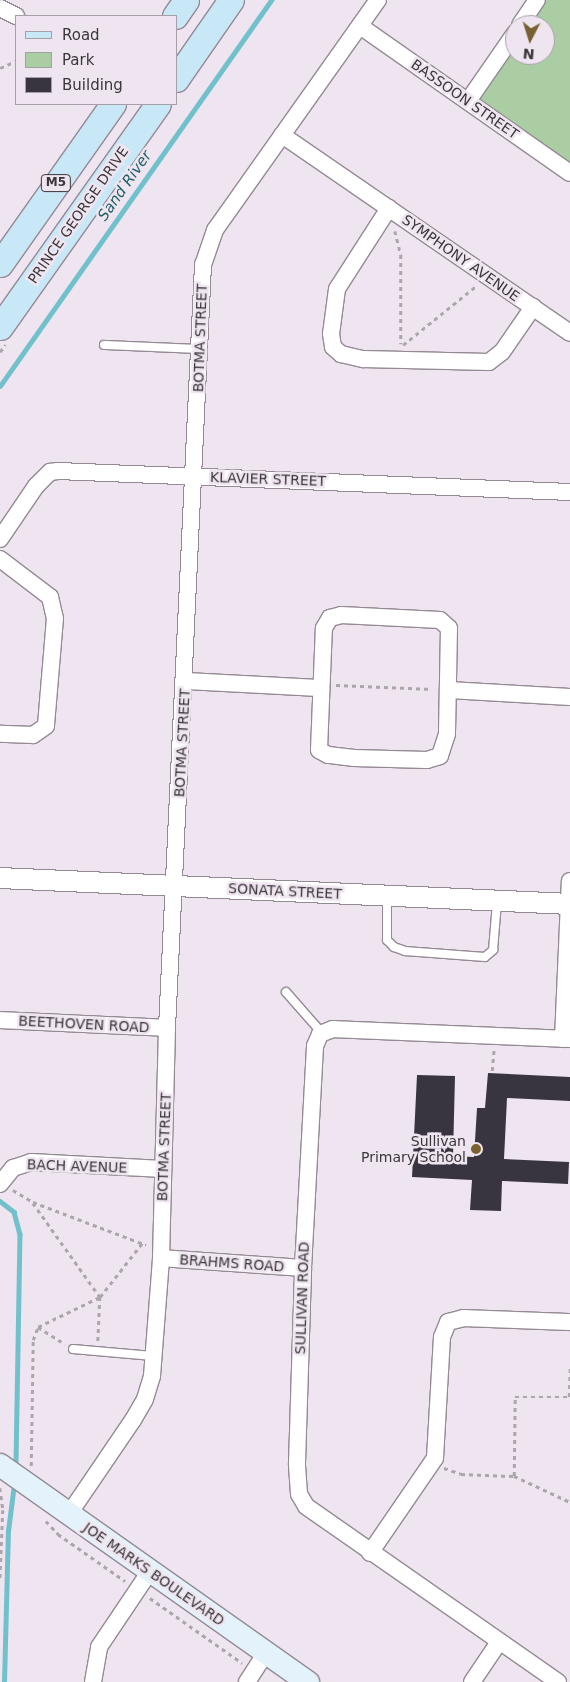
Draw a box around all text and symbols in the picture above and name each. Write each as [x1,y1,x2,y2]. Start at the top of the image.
legend [15,15,178,105]
north arrow [505,15,555,65]
text: Road [62,26,100,44]
text: N [522,45,535,62]
text: Park [62,51,94,69]
street label: BASSOON STREET [408,56,522,142]
text: Building [62,76,123,94]
street label: PRINCE GEORGE DRIVE [24,143,132,287]
water label: Sand River [94,148,156,224]
road number: M5 [40,174,72,192]
street label: SYMPHONY AVENUE [399,211,523,305]
street label: BOTMA STREET [190,284,210,392]
street label: KLAVIER STREET [210,469,326,489]
street label: BOTMA STREET [171,688,193,798]
street label: SONATA STREET [228,880,342,902]
street label: BEETHOVEN ROAD [18,1012,150,1036]
street label: BOTMA STREET [154,1093,174,1201]
place label: Sullivan Primary School [361,1133,466,1166]
marker: Sullivan Primary School [470,1143,482,1155]
street label: BACH AVENUE [27,1156,127,1176]
street label: SULLIVAN ROAD [292,1241,312,1355]
street label: BRAHMS ROAD [179,1251,285,1275]
street label: JOE MARKS BOULEVARD [80,1519,228,1629]

